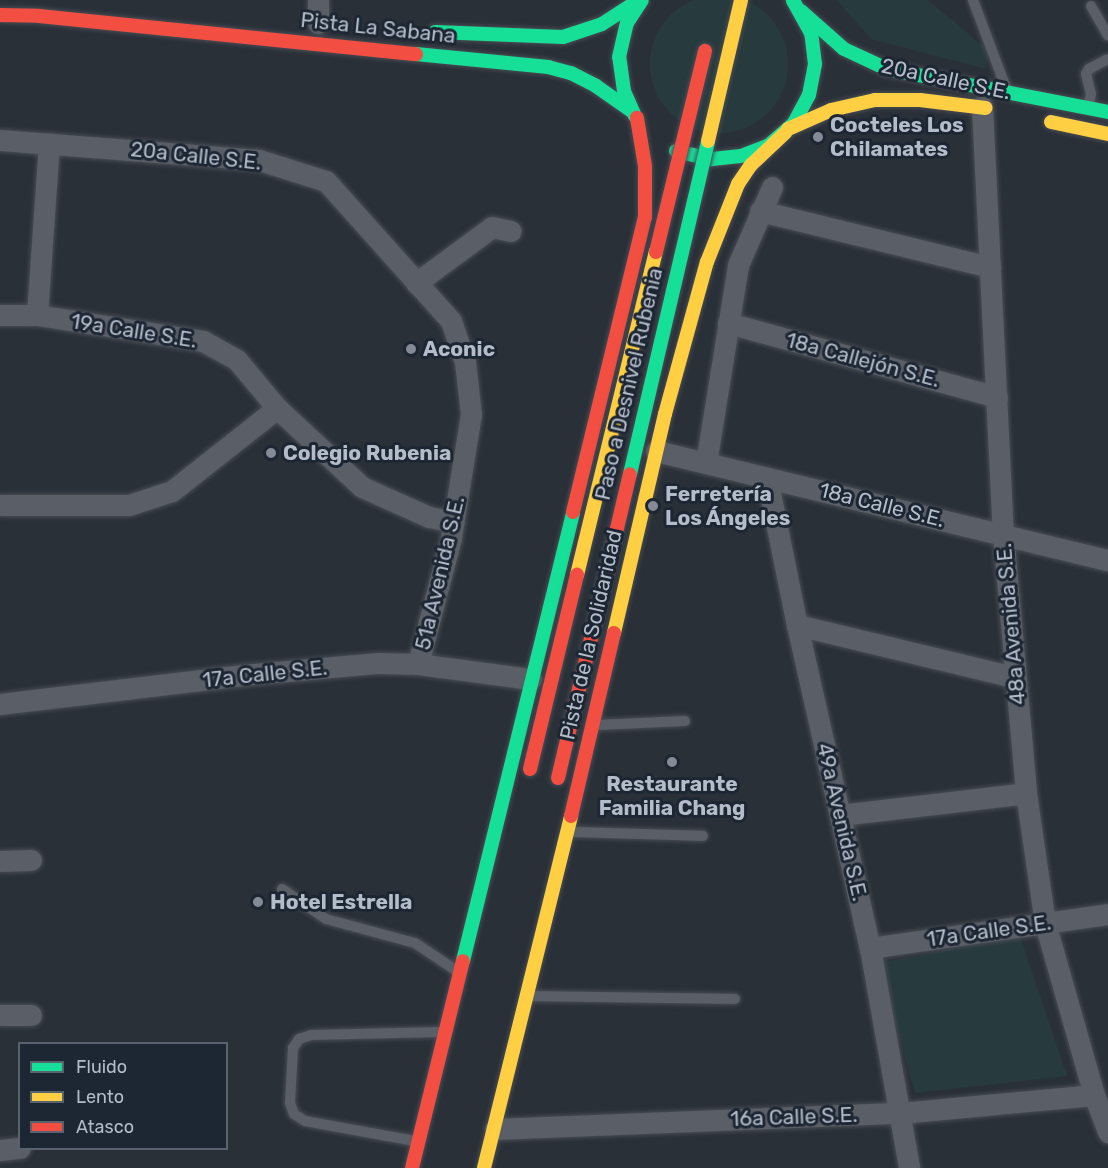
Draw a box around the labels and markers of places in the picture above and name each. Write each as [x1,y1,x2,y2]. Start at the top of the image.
place label: Cocteles Los Chilamates [830,112,964,162]
marker: Cocteles Los Chilamates [811,130,825,144]
place label: Aconic [423,336,495,362]
marker: Aconic [404,342,418,356]
place label: Colegio Rubenia [283,440,451,466]
marker: Colegio Rubenia [264,446,278,460]
place label: Ferretería Los Ángeles [665,481,791,531]
marker: Ferretería Los Ángeles [646,499,660,513]
marker: Restaurante Familia Chang [665,755,679,769]
place label: Restaurante Familia Chang [599,771,745,821]
place label: Hotel Estrella [270,889,412,915]
marker: Hotel Estrella [251,895,265,909]

